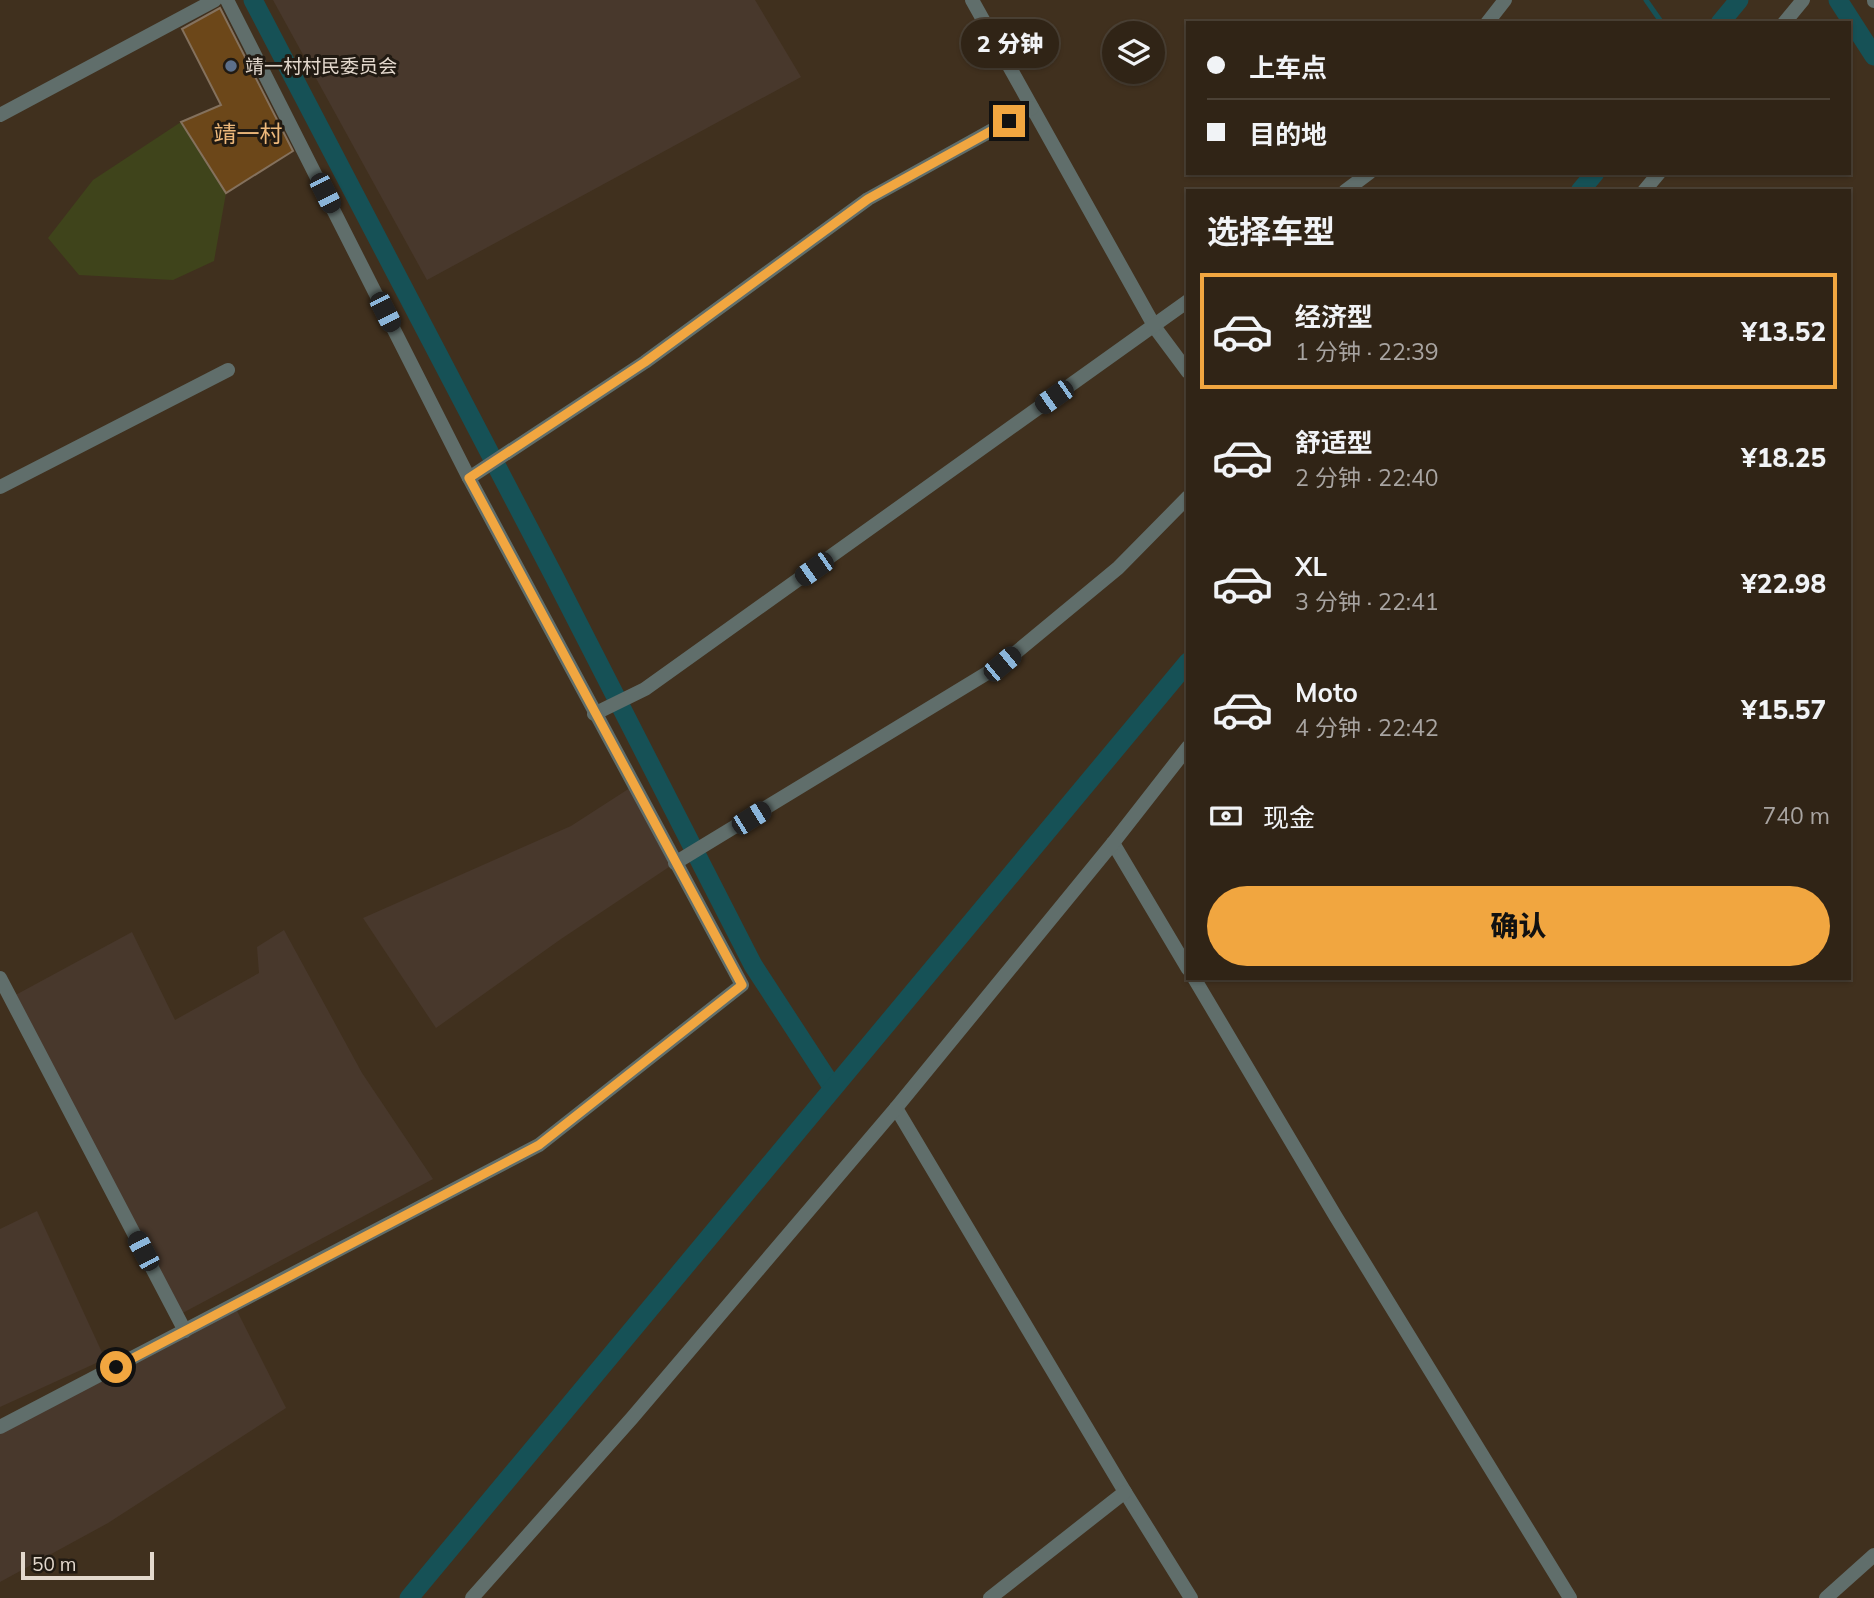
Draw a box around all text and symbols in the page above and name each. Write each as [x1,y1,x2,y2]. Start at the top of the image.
callout: 2 分钟 [960,19,1058,68]
map controls [1102,21,1165,84]
button: layers [1102,21,1165,84]
text: 2 分钟 [977,29,1043,58]
text: 上车点 [1249,51,1327,84]
place label: 靖一村村民委员会 [245,54,397,78]
marker: 靖一村村民委员会 [223,58,239,74]
route end [993,105,1025,137]
text: 目的地 [1249,118,1327,151]
district label: 靖一村 [214,119,283,148]
car [307,170,344,216]
text: 选择车型 [1207,211,1335,251]
car [367,289,404,335]
icon: car [1211,300,1274,363]
text: 经济型 [1295,300,1373,333]
text: ¥13.52 [1741,315,1826,348]
text: 1 分钟 · 22:39 [1295,337,1439,366]
car [1031,376,1078,418]
icon: car [1211,426,1274,489]
text: 舒适型 [1295,426,1373,459]
text: ¥18.25 [1741,441,1826,474]
text: 2 分钟 · 22:40 [1295,463,1439,492]
car [791,548,838,590]
text: XL [1295,550,1327,583]
icon: car [1211,552,1274,615]
text: ¥22.98 [1741,567,1826,600]
text: 3 分钟 · 22:41 [1295,587,1439,616]
car [980,642,1025,686]
text: Moto [1295,676,1358,709]
icon: car [1211,678,1274,741]
text: ¥15.57 [1741,693,1826,726]
text: 4 分钟 · 22:42 [1295,713,1439,742]
icon: cash [1207,797,1245,835]
car [728,798,775,838]
text: 现金 [1263,801,1315,834]
text: 740 m [1762,801,1830,830]
button: 确认 [1207,886,1830,966]
car [124,1228,163,1274]
route start [100,1351,132,1383]
scale bar [21,1549,154,1581]
text: 50 m [32,1552,76,1576]

